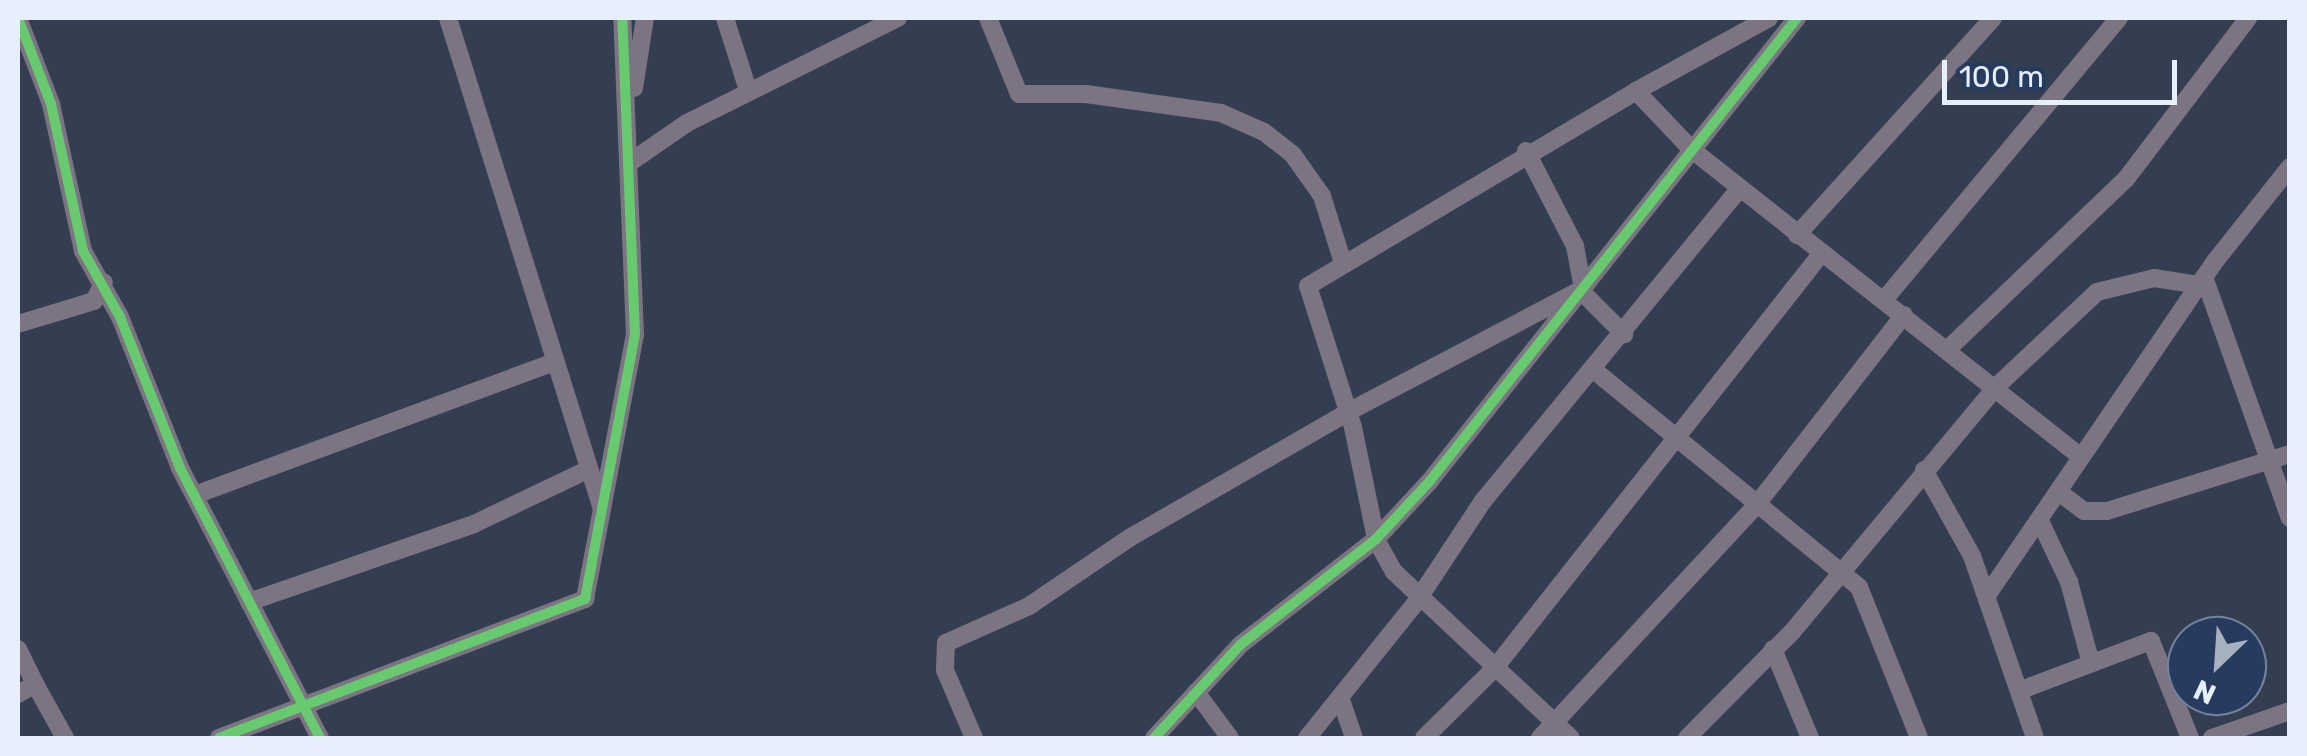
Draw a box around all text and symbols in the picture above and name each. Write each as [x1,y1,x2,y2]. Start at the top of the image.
scale bar [1947,40,2182,102]
text: 100 m [1959,59,2044,95]
north arrow [2167,616,2267,716]
text: N [2189,673,2221,711]

